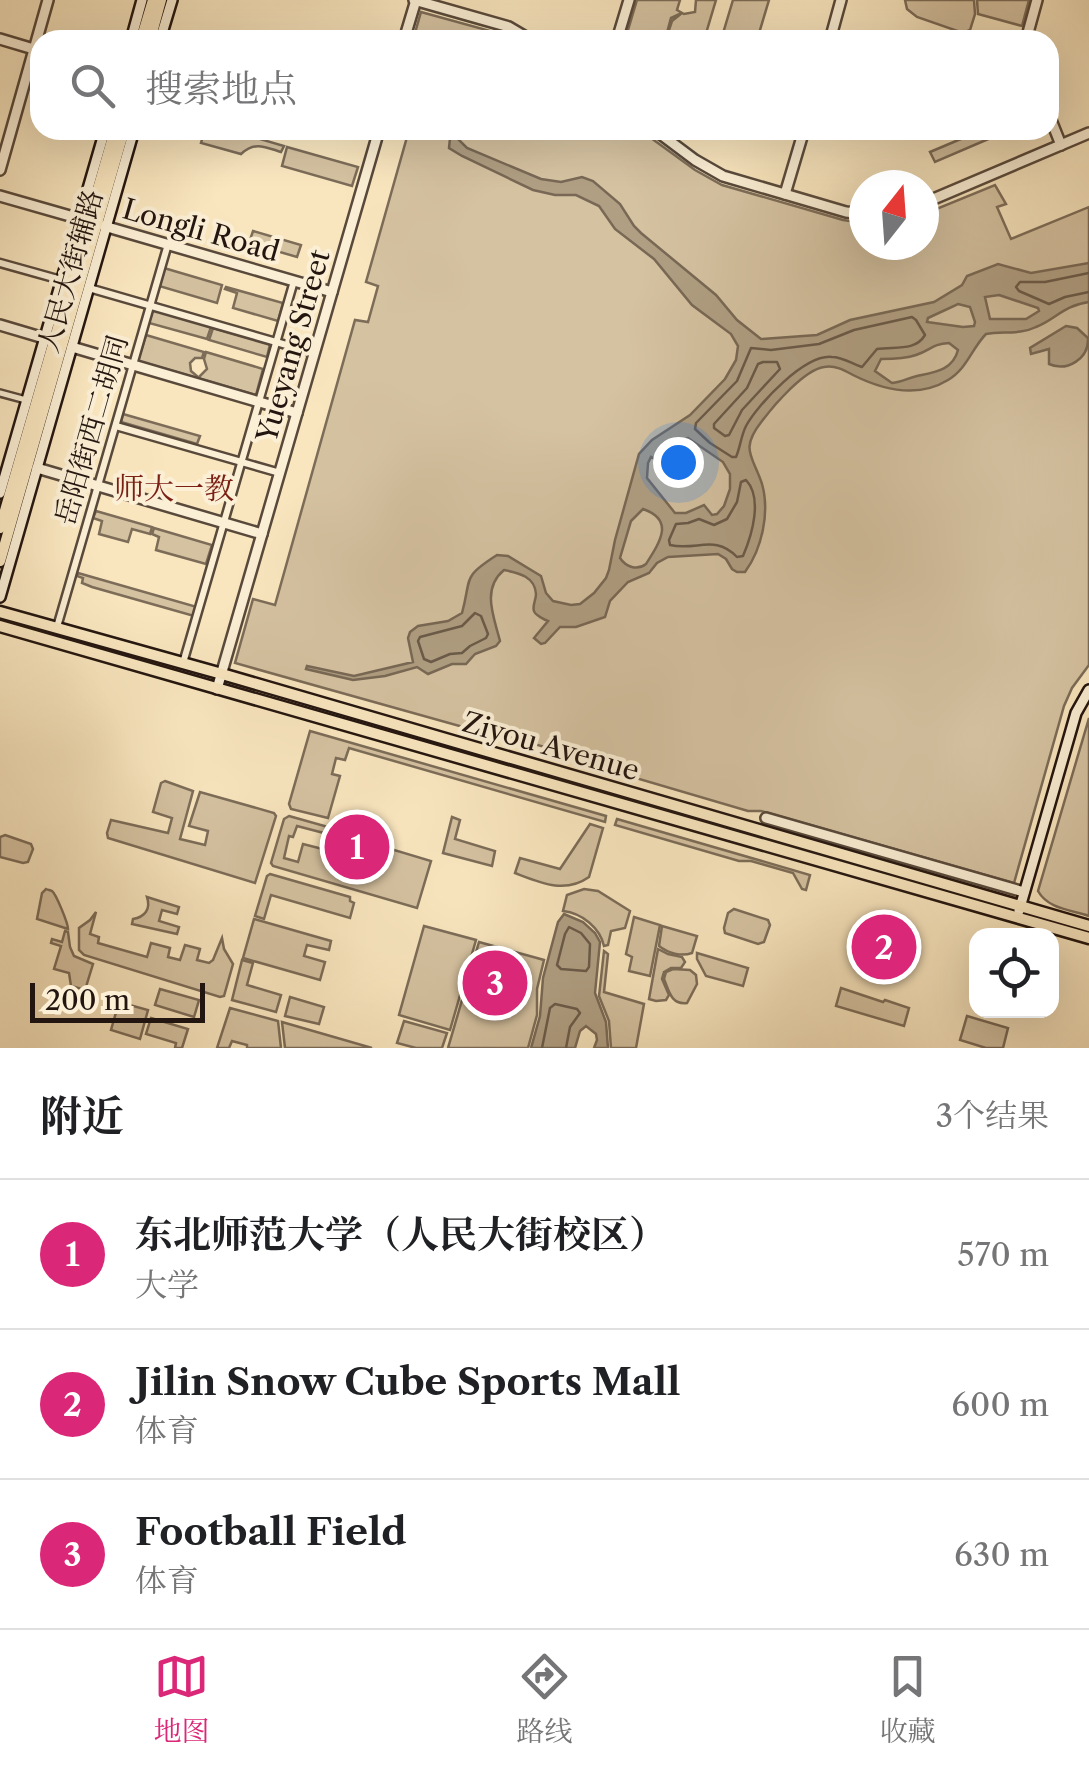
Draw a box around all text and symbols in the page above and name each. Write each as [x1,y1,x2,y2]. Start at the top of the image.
search box [30,30,1059,140]
icon: search [65,58,120,113]
text: 搜索地点 [145,65,297,112]
north arrow [849,170,939,260]
street label: 人民大街辅路 [31,186,109,356]
street label: Longli Road [119,191,283,269]
street label: Yueyang Street [249,246,337,447]
street label: 岳阳街西二胡同 [48,331,134,529]
your location [653,437,704,488]
district label: 师大一教 [114,470,234,507]
street label: Ziyou Avenue [459,705,643,787]
pin: 1 [324,810,390,884]
pin: 2 [852,910,916,984]
map controls [969,928,1059,1018]
button: locate [969,928,1059,1018]
pin: 3 [462,946,528,1020]
scale bar [30,978,205,1023]
text: 200 m [45,983,130,1017]
text: 附近 [40,1090,124,1142]
text: 3个结果 [935,1096,1049,1135]
text: 东北师范大学（人民大街校区） [135,1211,667,1258]
text: 1 [65,1235,80,1274]
text: 570 m [957,1235,1049,1274]
text: 大学 [135,1265,199,1304]
text: Jilin Snow Cube Sports Mall [135,1358,680,1405]
text: 2 [63,1385,82,1424]
text: 600 m [951,1385,1049,1424]
text: 体育 [135,1411,199,1450]
text: Football Field [135,1508,407,1555]
text: 3 [63,1535,82,1574]
text: 630 m [954,1535,1049,1574]
text: 体育 [135,1561,199,1600]
tab: 地图 [153,1649,210,1749]
tab: 路线 [516,1649,573,1749]
tab: 收藏 [879,1649,936,1749]

